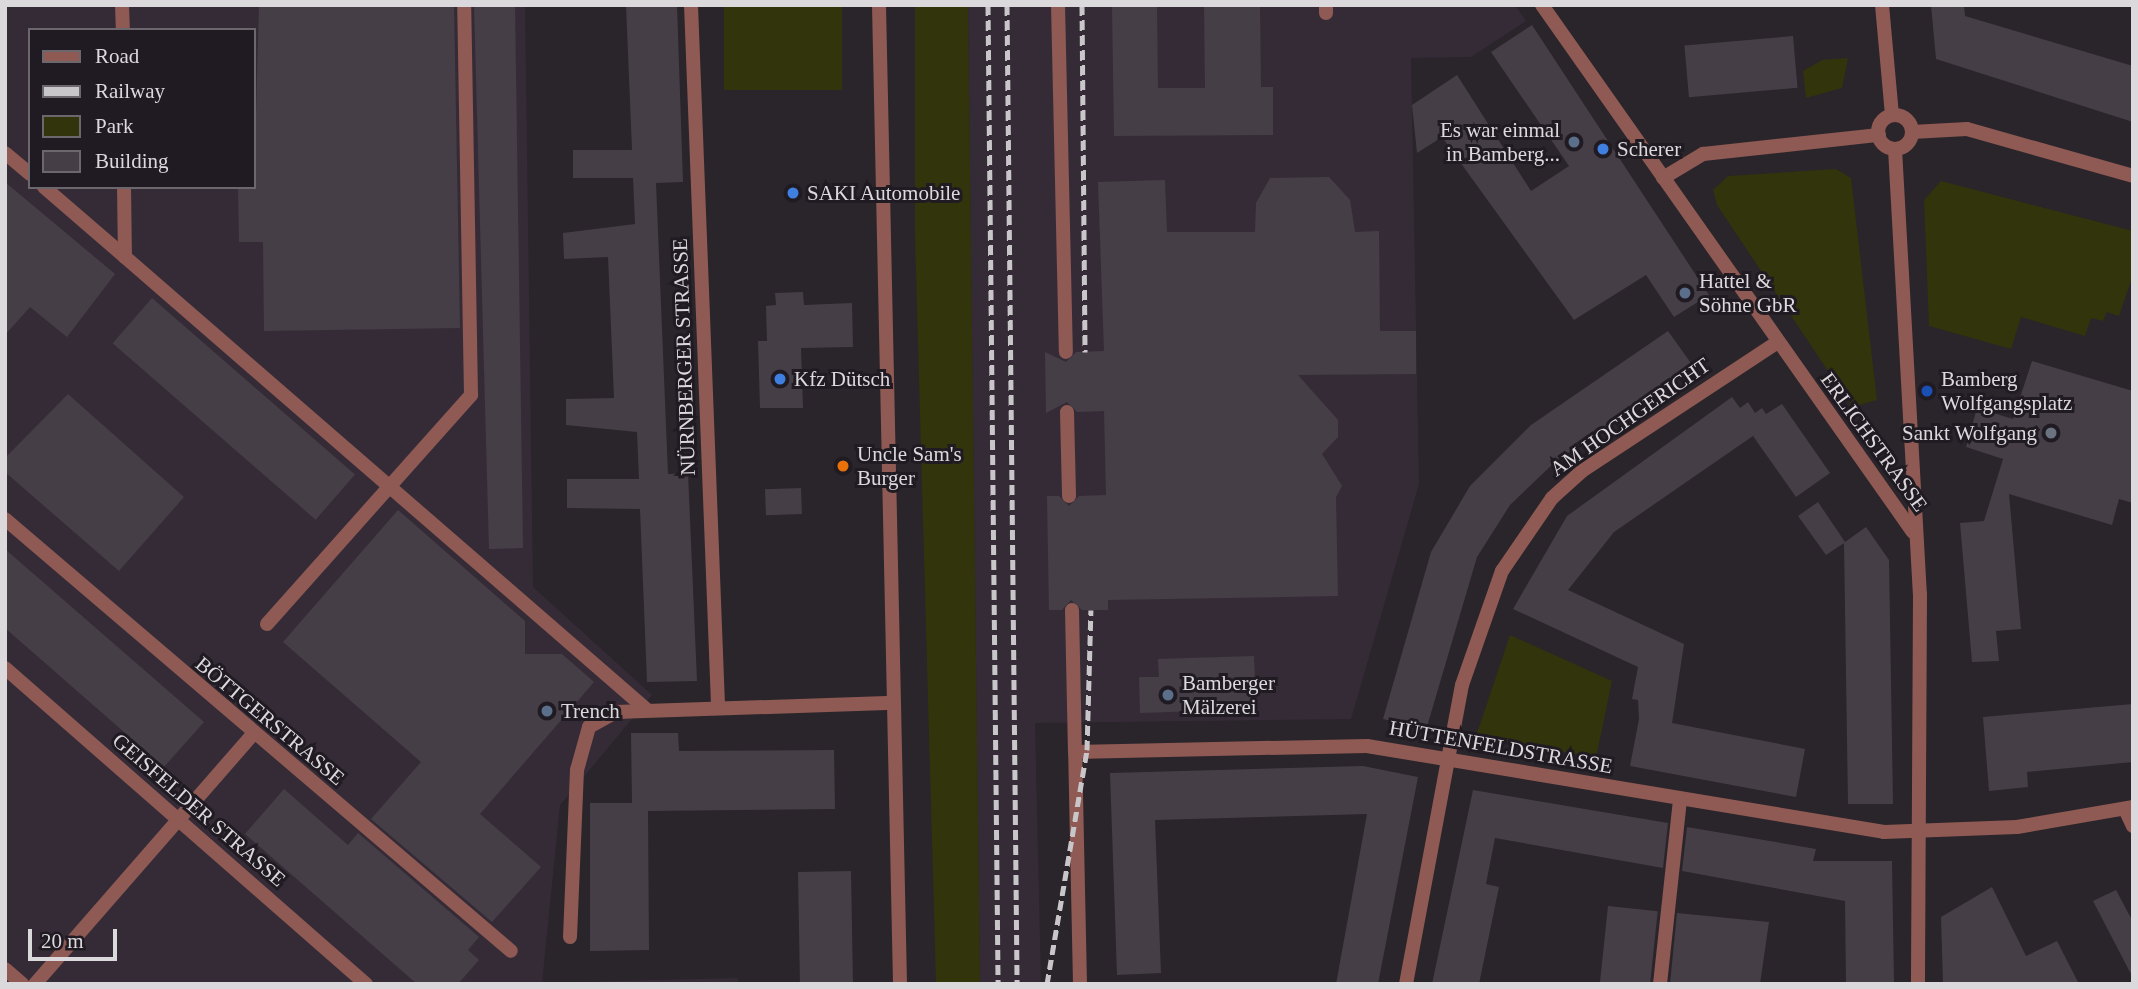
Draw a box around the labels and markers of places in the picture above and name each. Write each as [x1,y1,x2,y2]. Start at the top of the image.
place label: Es war einmal in Bamberg... [1440,117,1560,167]
marker: Es war einmal in Bamberg... [1566,134,1582,150]
place label: Scherer [1617,136,1681,162]
marker: Scherer [1595,141,1611,157]
place label: SAKI Automobile [807,180,962,206]
marker: SAKI Automobile [785,185,801,201]
place label: Hattel & Söhne GbR [1699,268,1796,318]
marker: Hattel & Söhne GbR [1677,285,1693,301]
place label: Kfz Dütsch [794,366,890,392]
place label: Bamberg Wolfgangsplatz [1941,366,2072,416]
marker: Kfz Dütsch [772,371,788,387]
marker: Bamberg Wolfgangsplatz [1919,383,1935,399]
place label: Sankt Wolfgang [1902,420,2037,446]
marker: Sankt Wolfgang [2043,425,2059,441]
place label: Uncle Sam's Burger [857,441,962,491]
marker: Uncle Sam's Burger [835,458,851,474]
place label: Bamberger Mälzerei [1182,670,1275,720]
marker: Bamberger Mälzerei [1160,687,1176,703]
place label: Trench [561,698,620,724]
marker: Trench [539,703,555,719]

